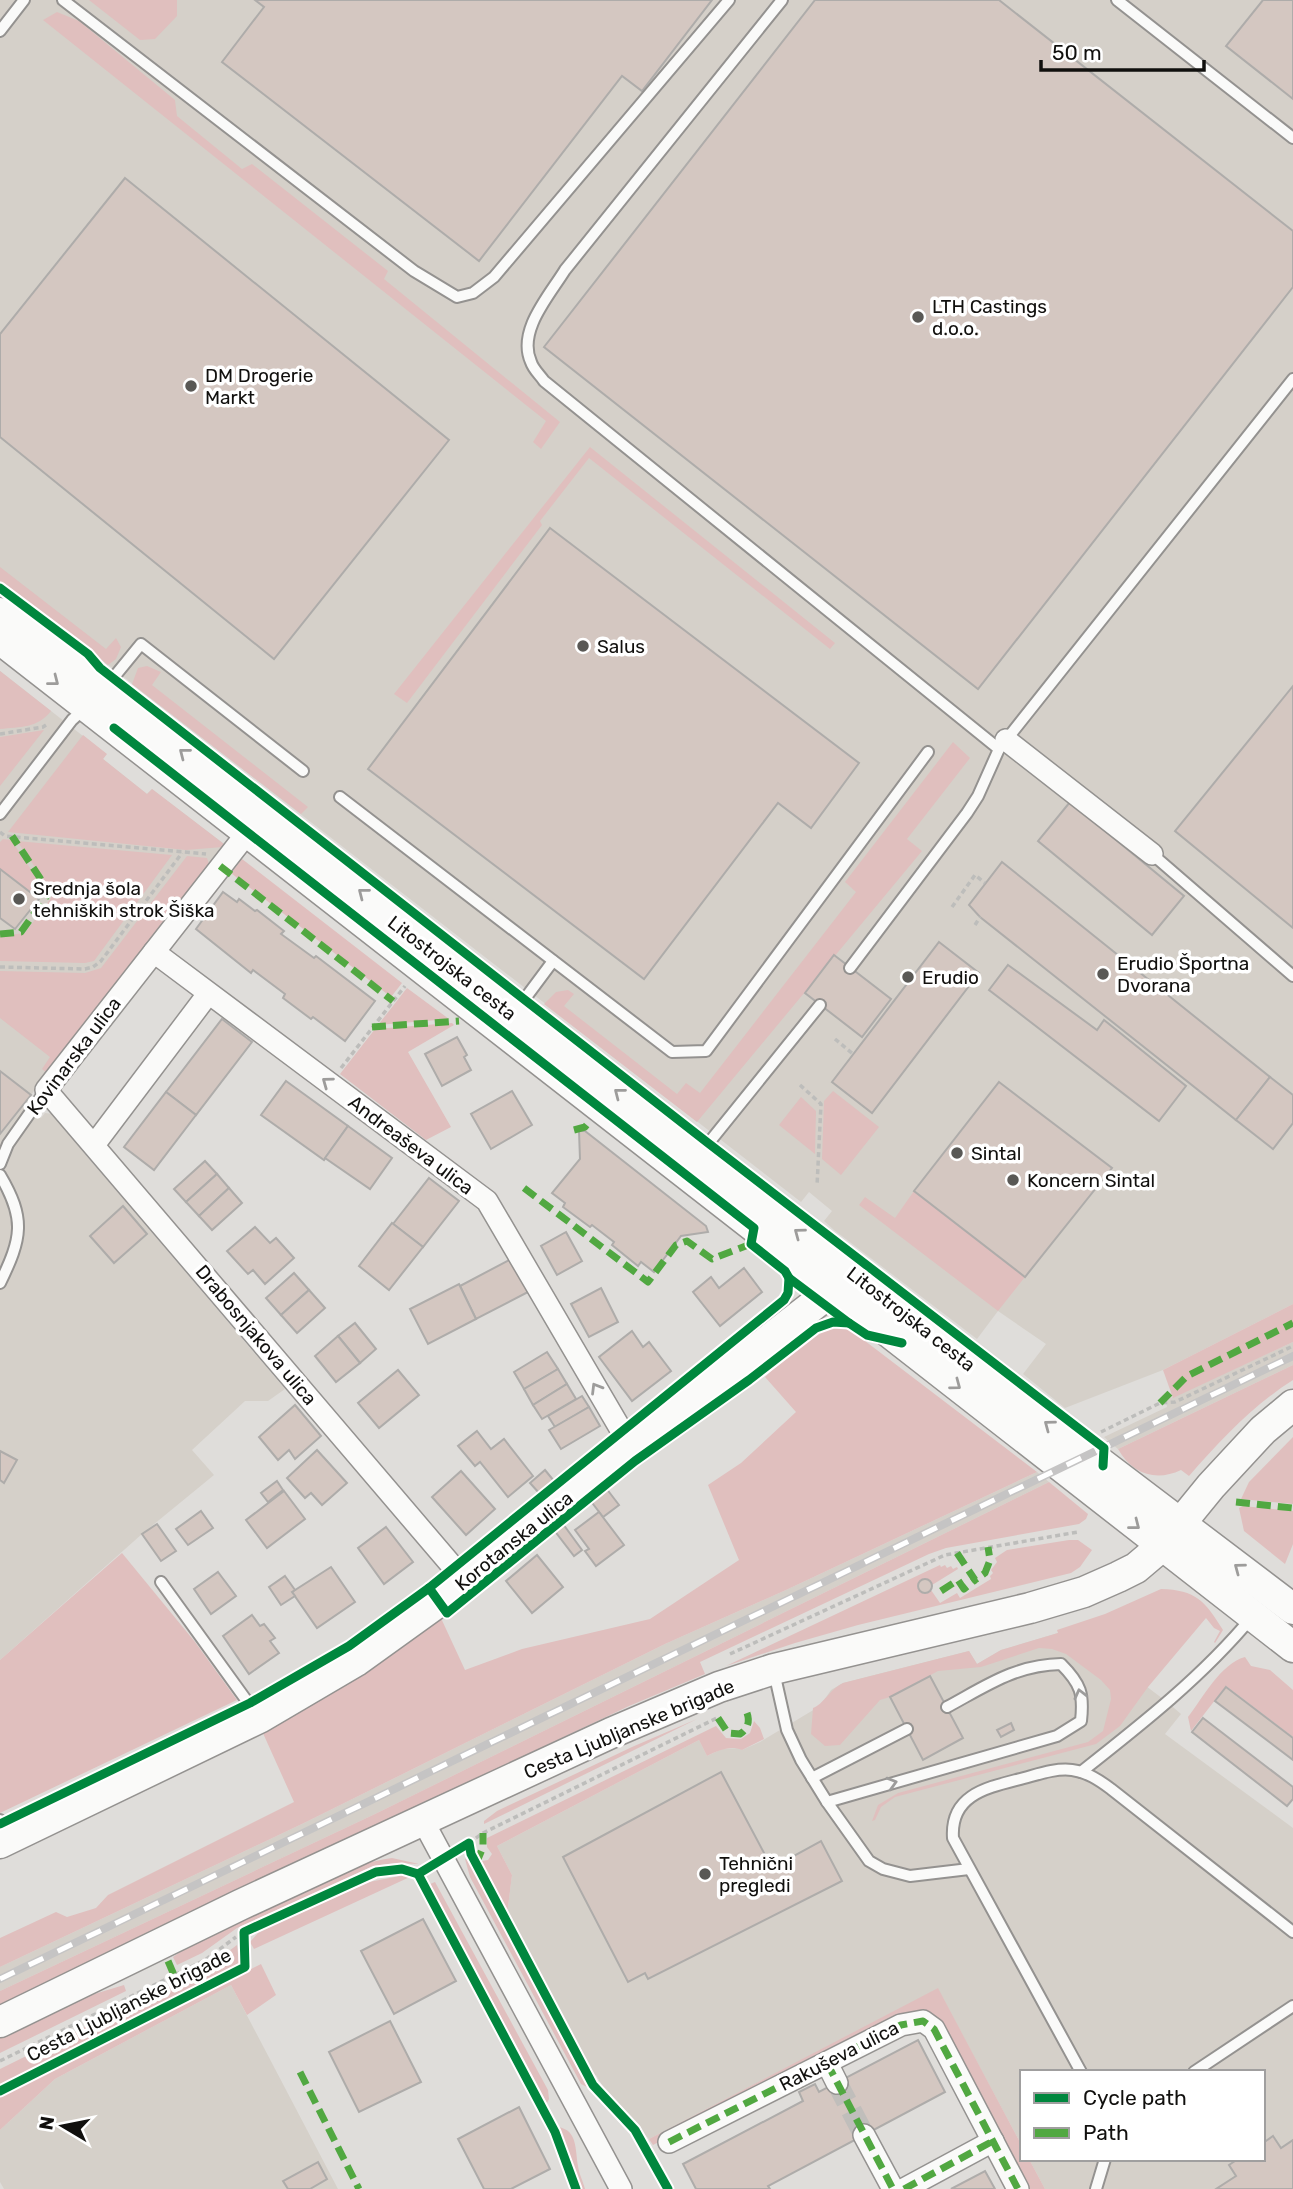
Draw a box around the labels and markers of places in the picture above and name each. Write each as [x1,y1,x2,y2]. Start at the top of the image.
place label: LTH Castings d.o.o. [932,295,1047,340]
marker: LTH Castings d.o.o. [910,309,926,325]
place label: DM Drogerie Markt [205,364,313,409]
marker: DM Drogerie Markt [183,378,199,394]
place label: Salus [597,635,645,658]
marker: Salus [575,638,591,654]
place label: Srednja šola tehniških strok Šiška [33,877,215,922]
marker: Srednja šola tehniških strok Šiška [11,891,27,907]
place label: Erudio Športna Dvorana [1117,952,1249,997]
place label: Erudio [922,966,979,989]
marker: Erudio Športna Dvorana [1095,966,1111,982]
marker: Erudio [900,969,916,985]
place label: Sintal [971,1142,1021,1165]
marker: Sintal [949,1145,965,1161]
place label: Koncern Sintal [1027,1169,1155,1192]
marker: Koncern Sintal [1005,1172,1021,1188]
place label: Tehnični pregledi [719,1852,793,1897]
marker: Tehnični pregledi [697,1866,713,1882]

